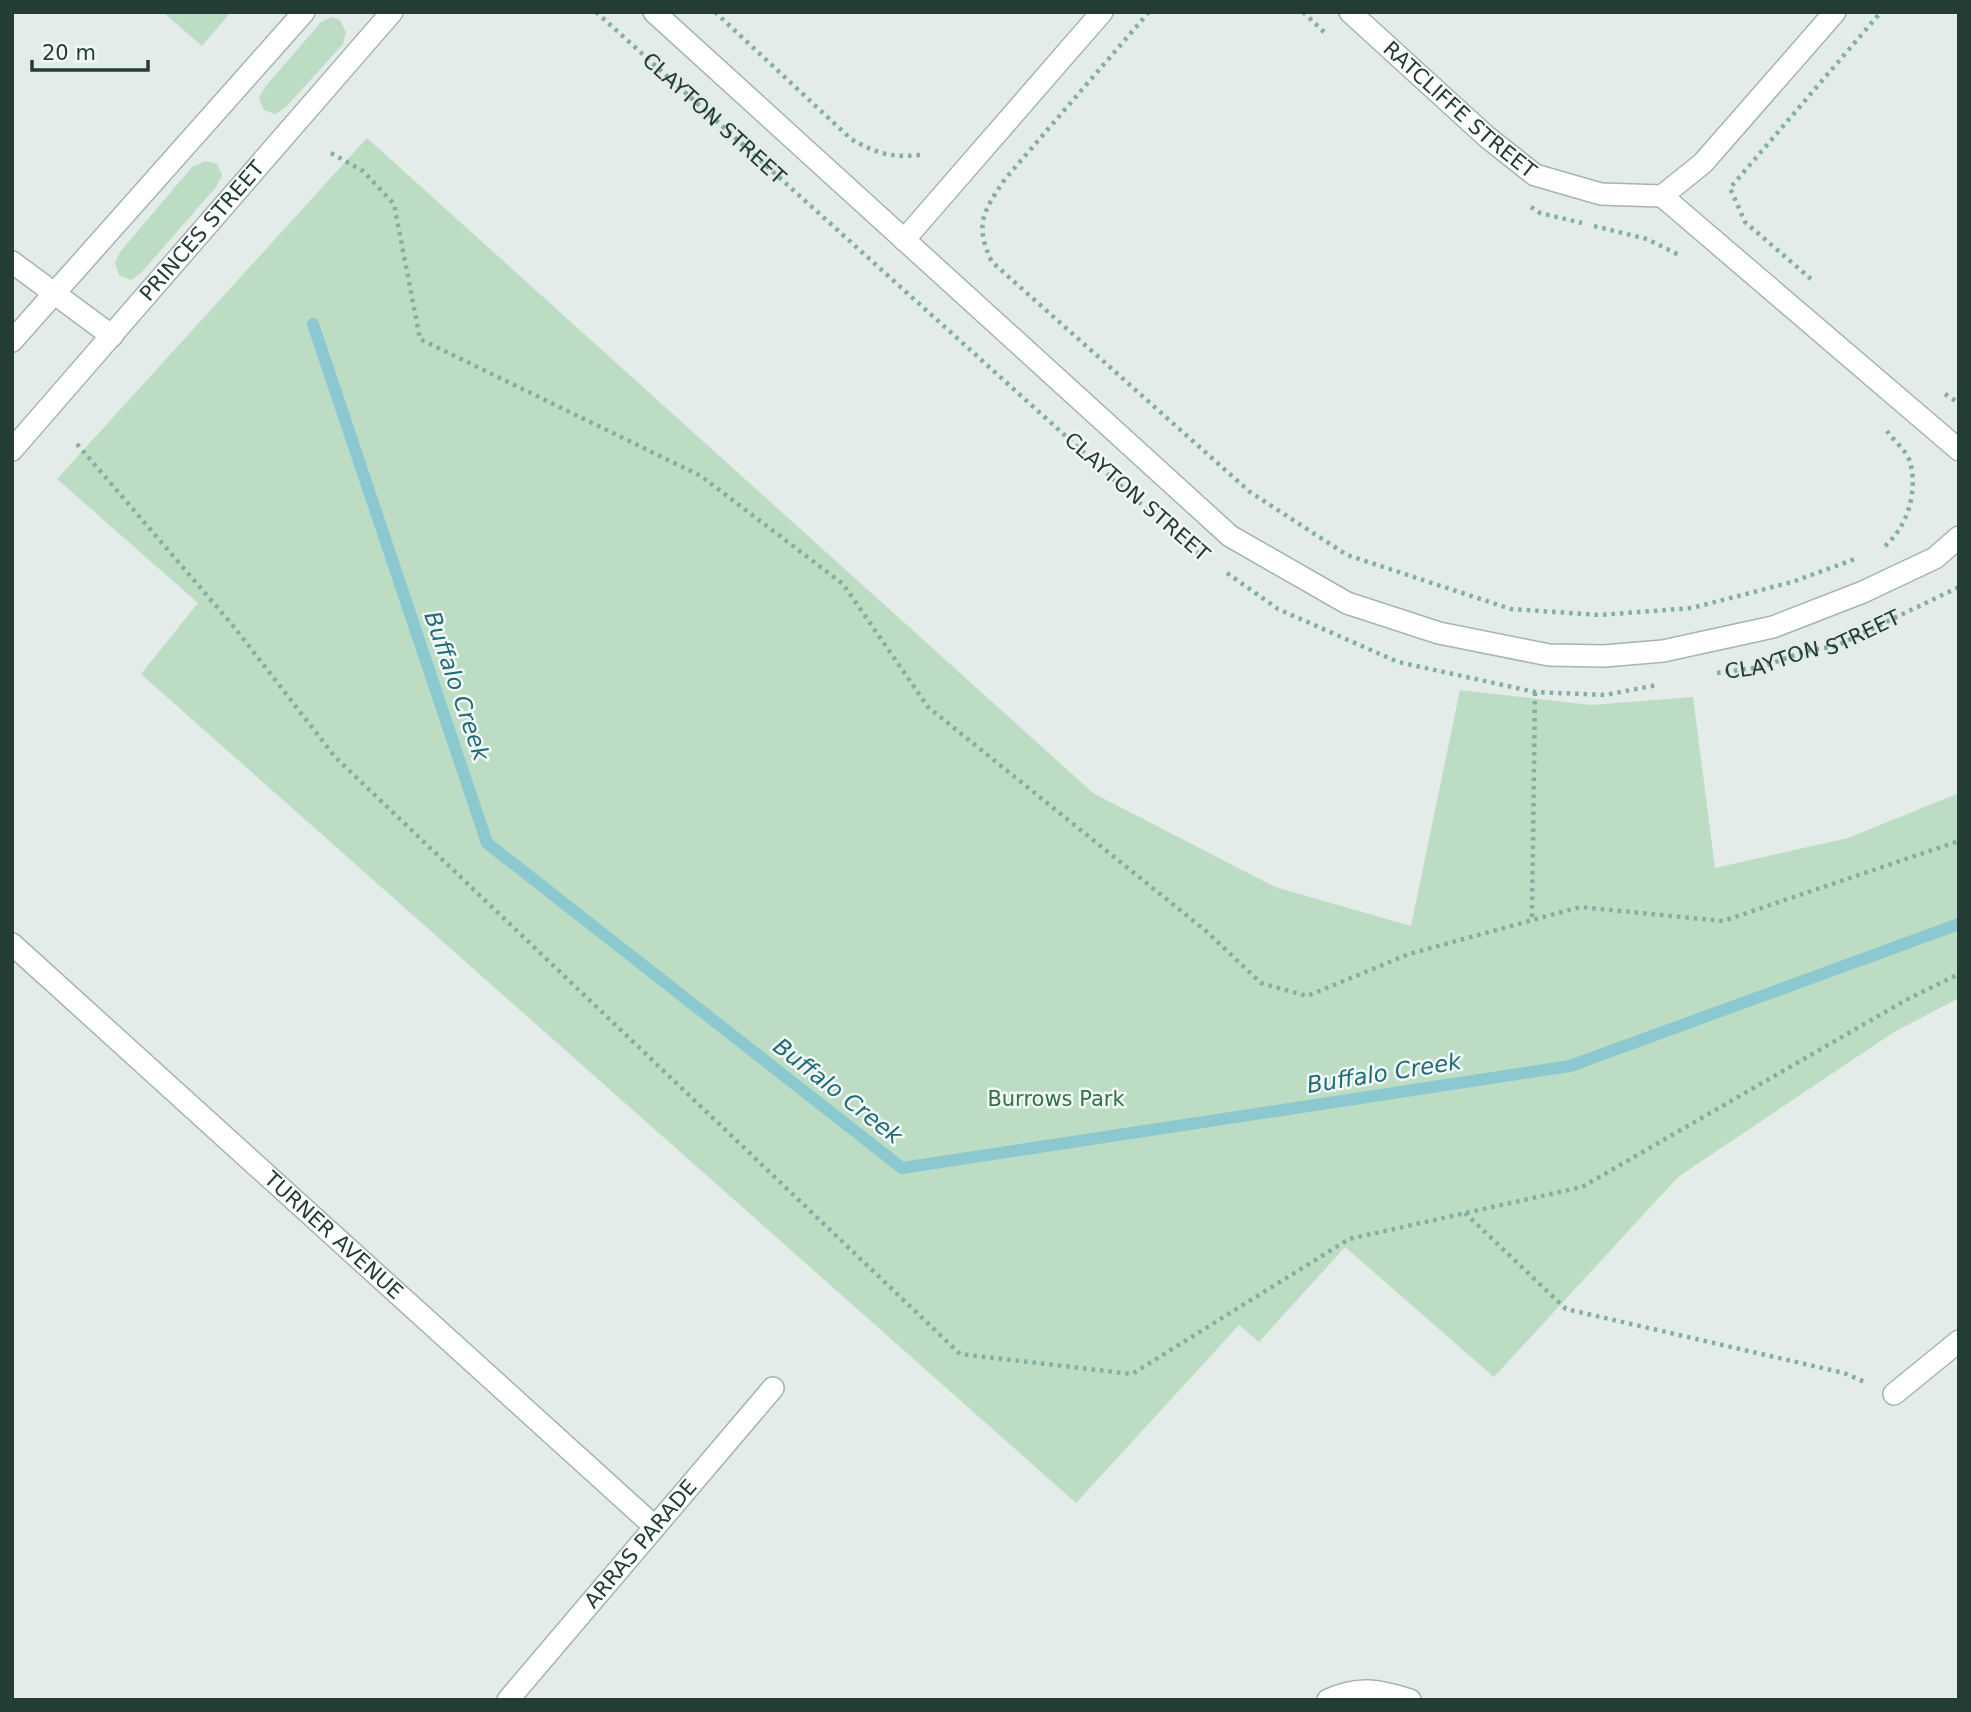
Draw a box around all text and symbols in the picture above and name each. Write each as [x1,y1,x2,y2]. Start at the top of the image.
scale bar [32,28,147,72]
street label: RATCLIFFE STREET [1378,36,1541,183]
text: 20 m [42,41,96,65]
street label: CLAYTON STREET [638,48,791,189]
street label: PRINCES STREET [135,156,269,306]
street label: CLAYTON STREET [1060,427,1215,567]
street label: CLAYTON STREET [1723,605,1904,684]
water label: Buffalo Creek [419,608,495,766]
water label: Buffalo Creek [769,1033,909,1150]
water label: Buffalo Creek [1305,1048,1465,1098]
park label: Burrows Park [987,1087,1125,1111]
street label: TURNER AVENUE [259,1166,408,1304]
street label: ARRAS PARADE [580,1475,702,1613]

